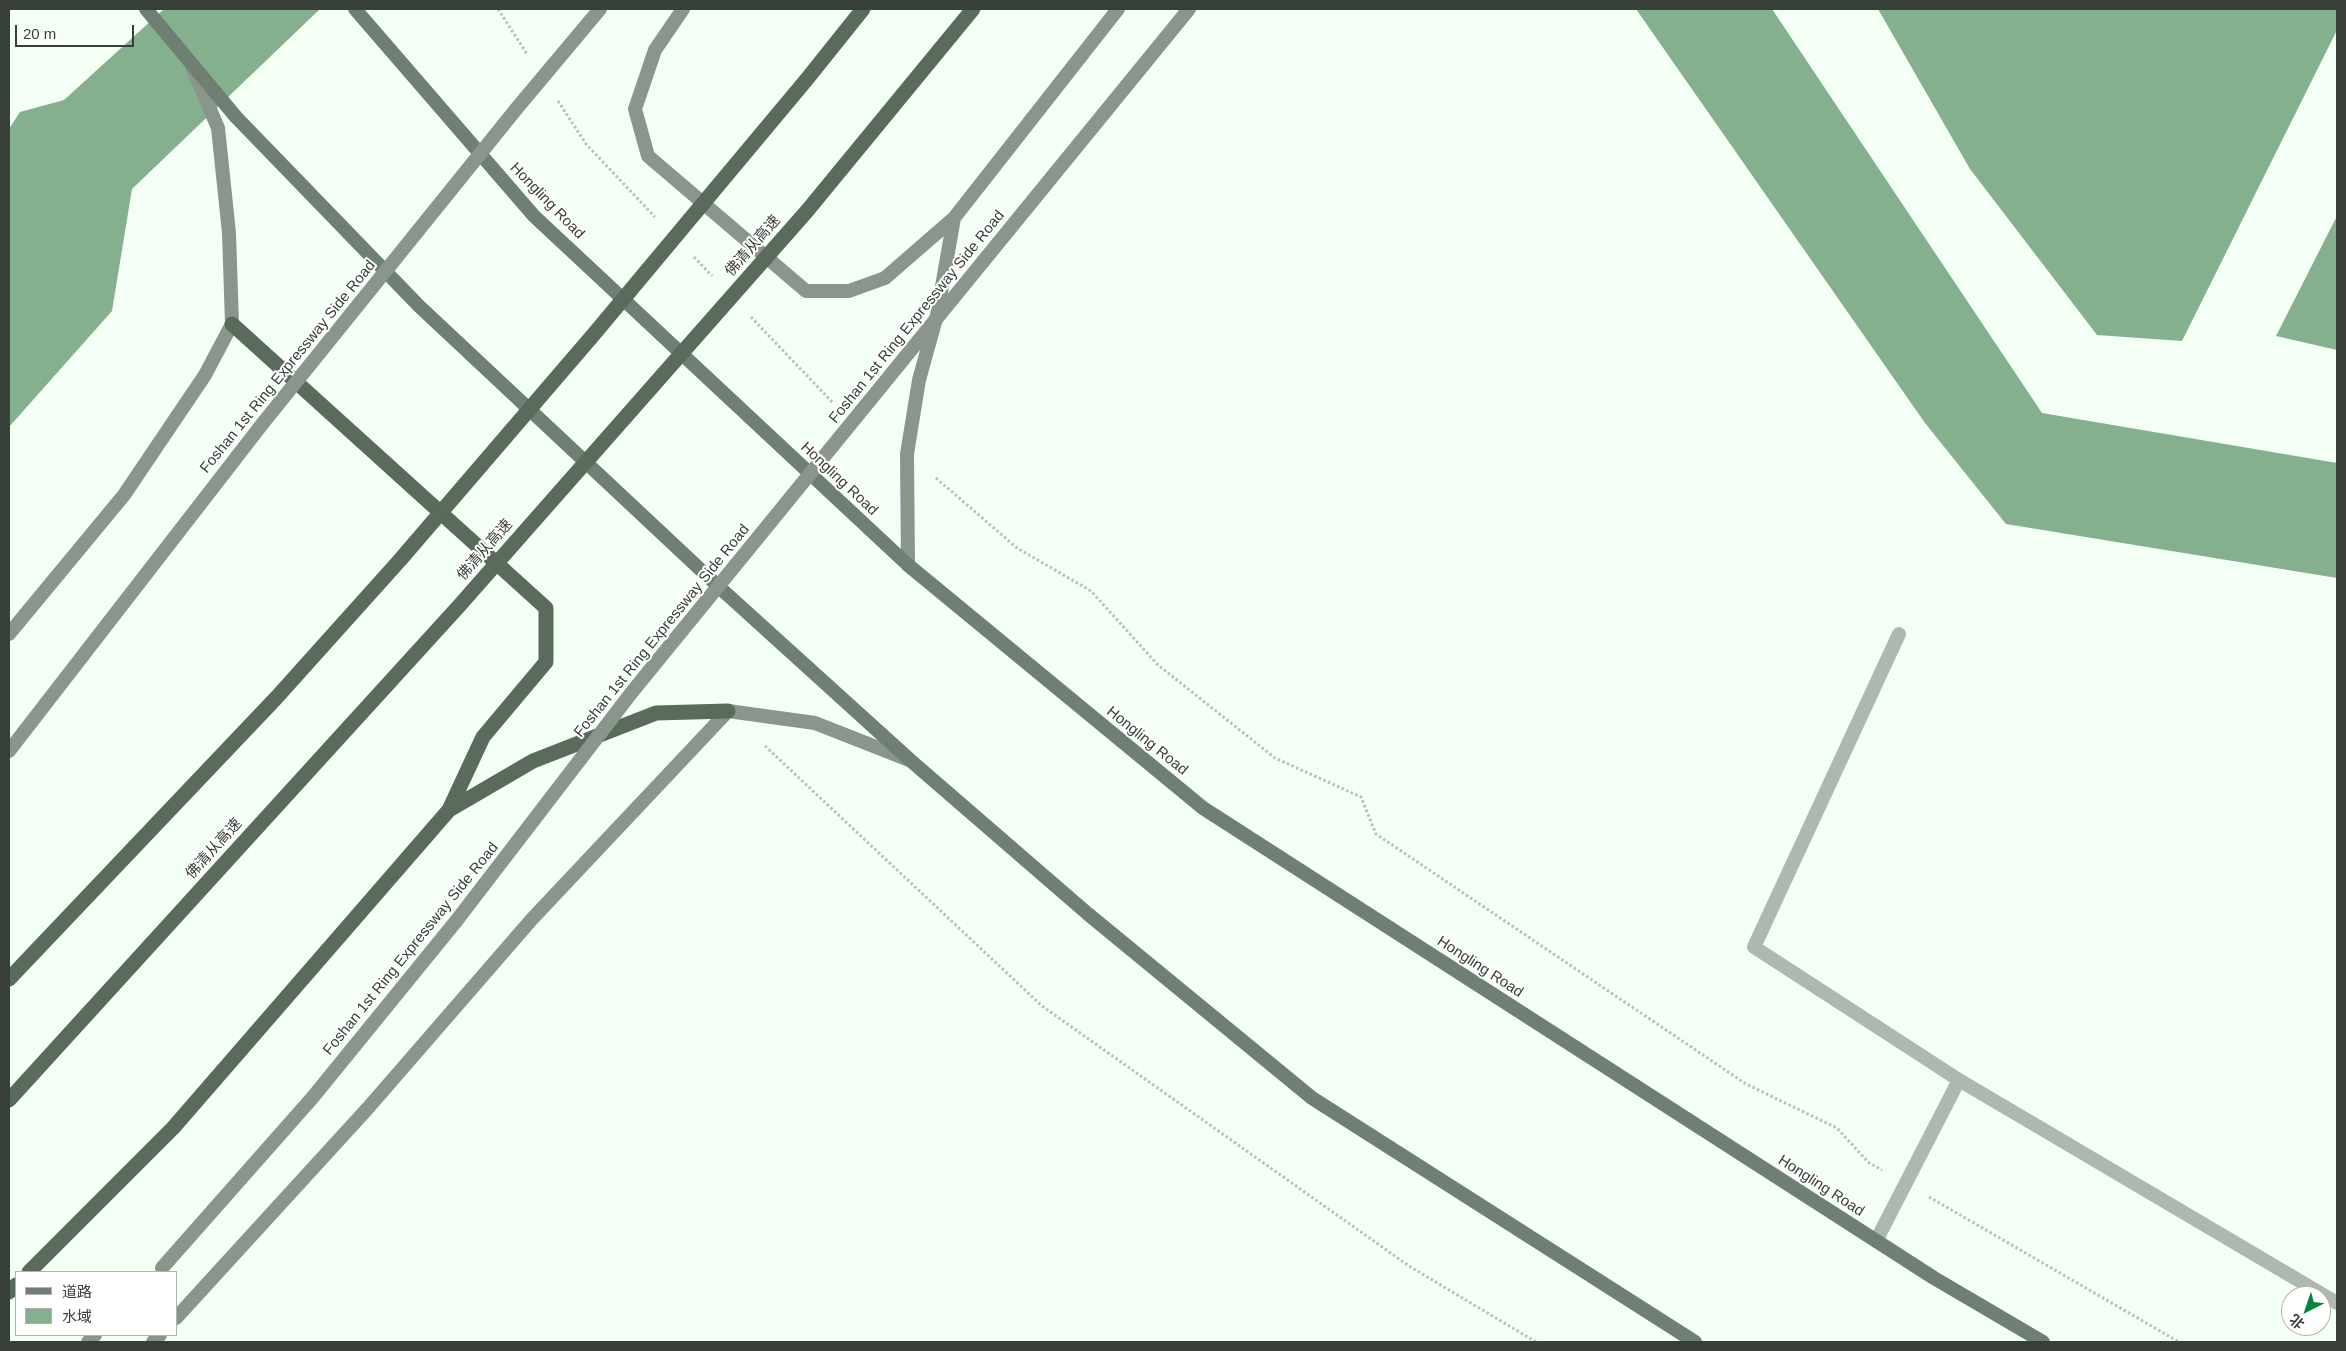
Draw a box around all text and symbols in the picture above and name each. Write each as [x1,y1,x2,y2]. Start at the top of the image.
scale bar [18,15,136,47]
text: 20 m [23,25,56,42]
street label: Hongling Road [506,159,588,243]
street label: Foshan 1st Ring Expressway Side Road [826,207,1008,427]
street label: 佛清从高速 [722,212,784,280]
street label: Foshan 1st Ring Expressway Side Road [197,257,379,477]
street label: Hongling Road [797,439,881,519]
street label: 佛清从高速 [454,516,516,584]
street label: Foshan 1st Ring Expressway Side Road [571,521,753,741]
street label: Hongling Road [1103,703,1191,779]
street label: 佛清从高速 [182,815,246,883]
street label: Foshan 1st Ring Expressway Side Road [320,839,502,1059]
street label: Hongling Road [1433,932,1527,1002]
street label: Hongling Road [1774,1151,1868,1221]
legend [15,1271,178,1336]
text: 道路 [62,1283,92,1300]
north arrow [2281,1286,2331,1336]
text: 水域 [62,1308,92,1325]
text: 北 [2286,1311,2307,1332]

